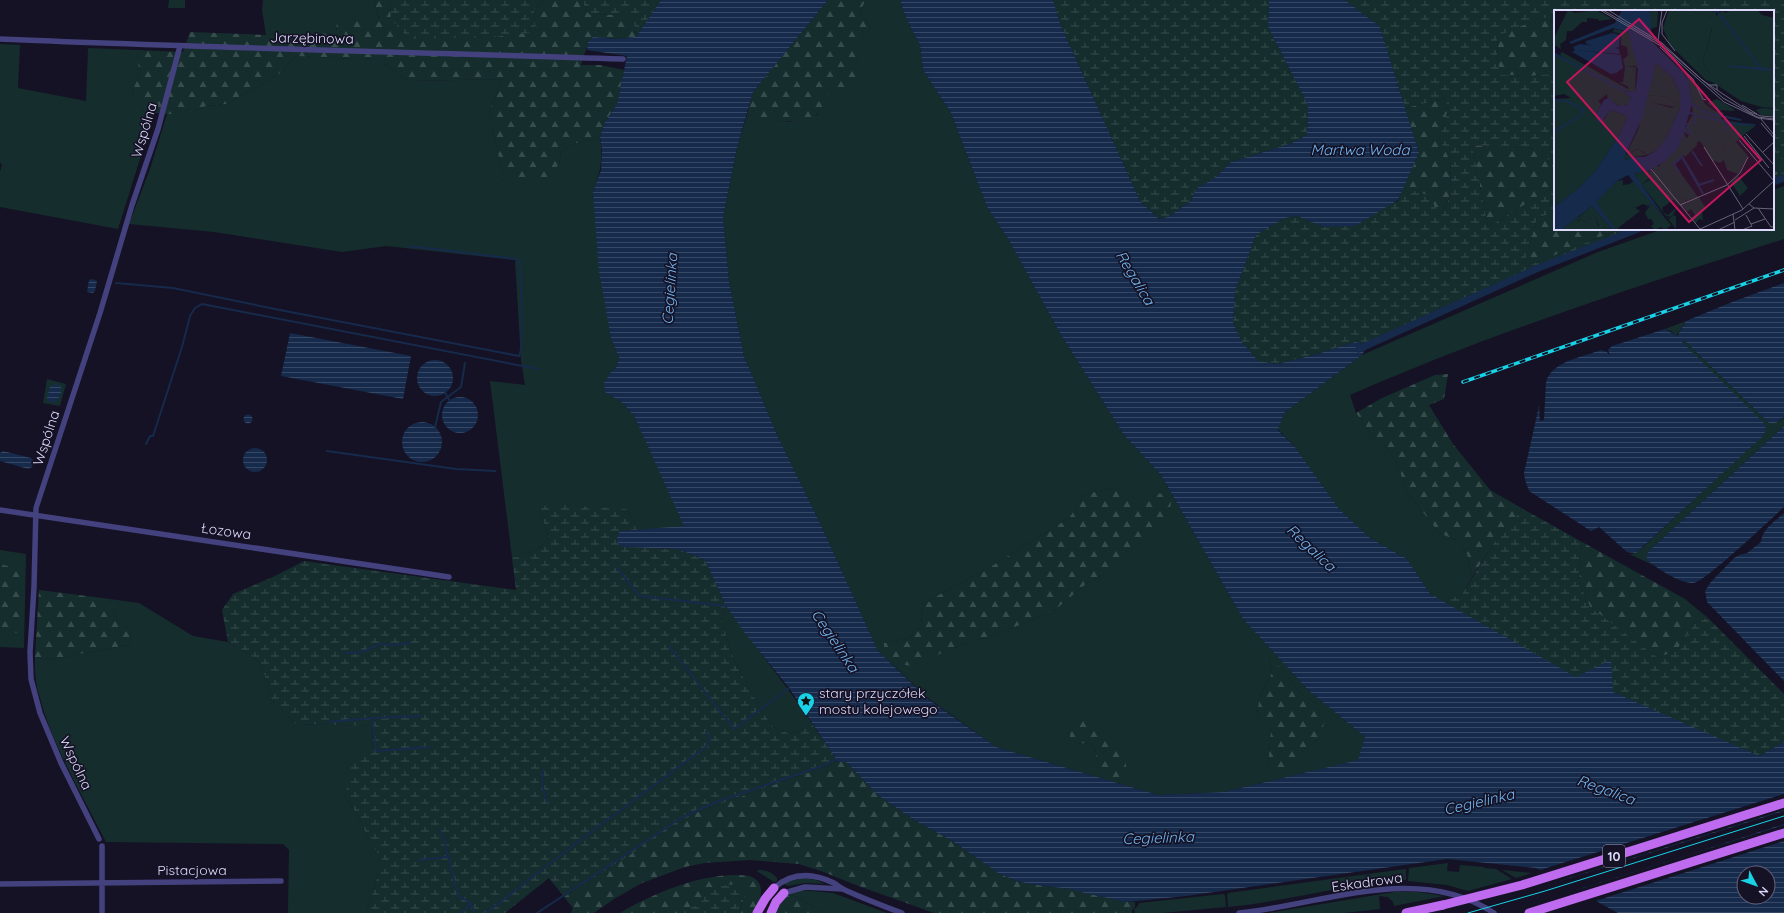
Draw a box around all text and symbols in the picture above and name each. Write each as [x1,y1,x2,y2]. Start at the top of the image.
inset map [1554,10,1774,230]
street label: Jarzębinowa [270,28,354,48]
street label: Wspólna [127,100,161,160]
water label: Martwa Woda [1311,140,1410,159]
water label: Regalica [1112,247,1160,309]
water label: Cegielinka [658,252,682,325]
street label: Wspólna [29,408,63,468]
street label: Łozowa [200,519,252,543]
water label: Regalica [1283,520,1341,576]
water label: Cegielinka [808,606,864,676]
place label: stary przyczółek mostu kolejowego [819,684,937,718]
place icon: stary przyczółek mostu kolejowego [796,691,816,716]
street label: Wspólna [56,733,96,793]
water label: Regalica [1575,770,1639,809]
water label: Cegielinka [1442,784,1517,819]
water label: Cegielinka [1122,827,1195,848]
road number: 10 [1603,845,1625,867]
street label: Pistacjowa [157,861,227,879]
north arrow [1736,865,1776,905]
street label: Eskadrowa [1330,868,1404,896]
text: N [1756,884,1771,899]

